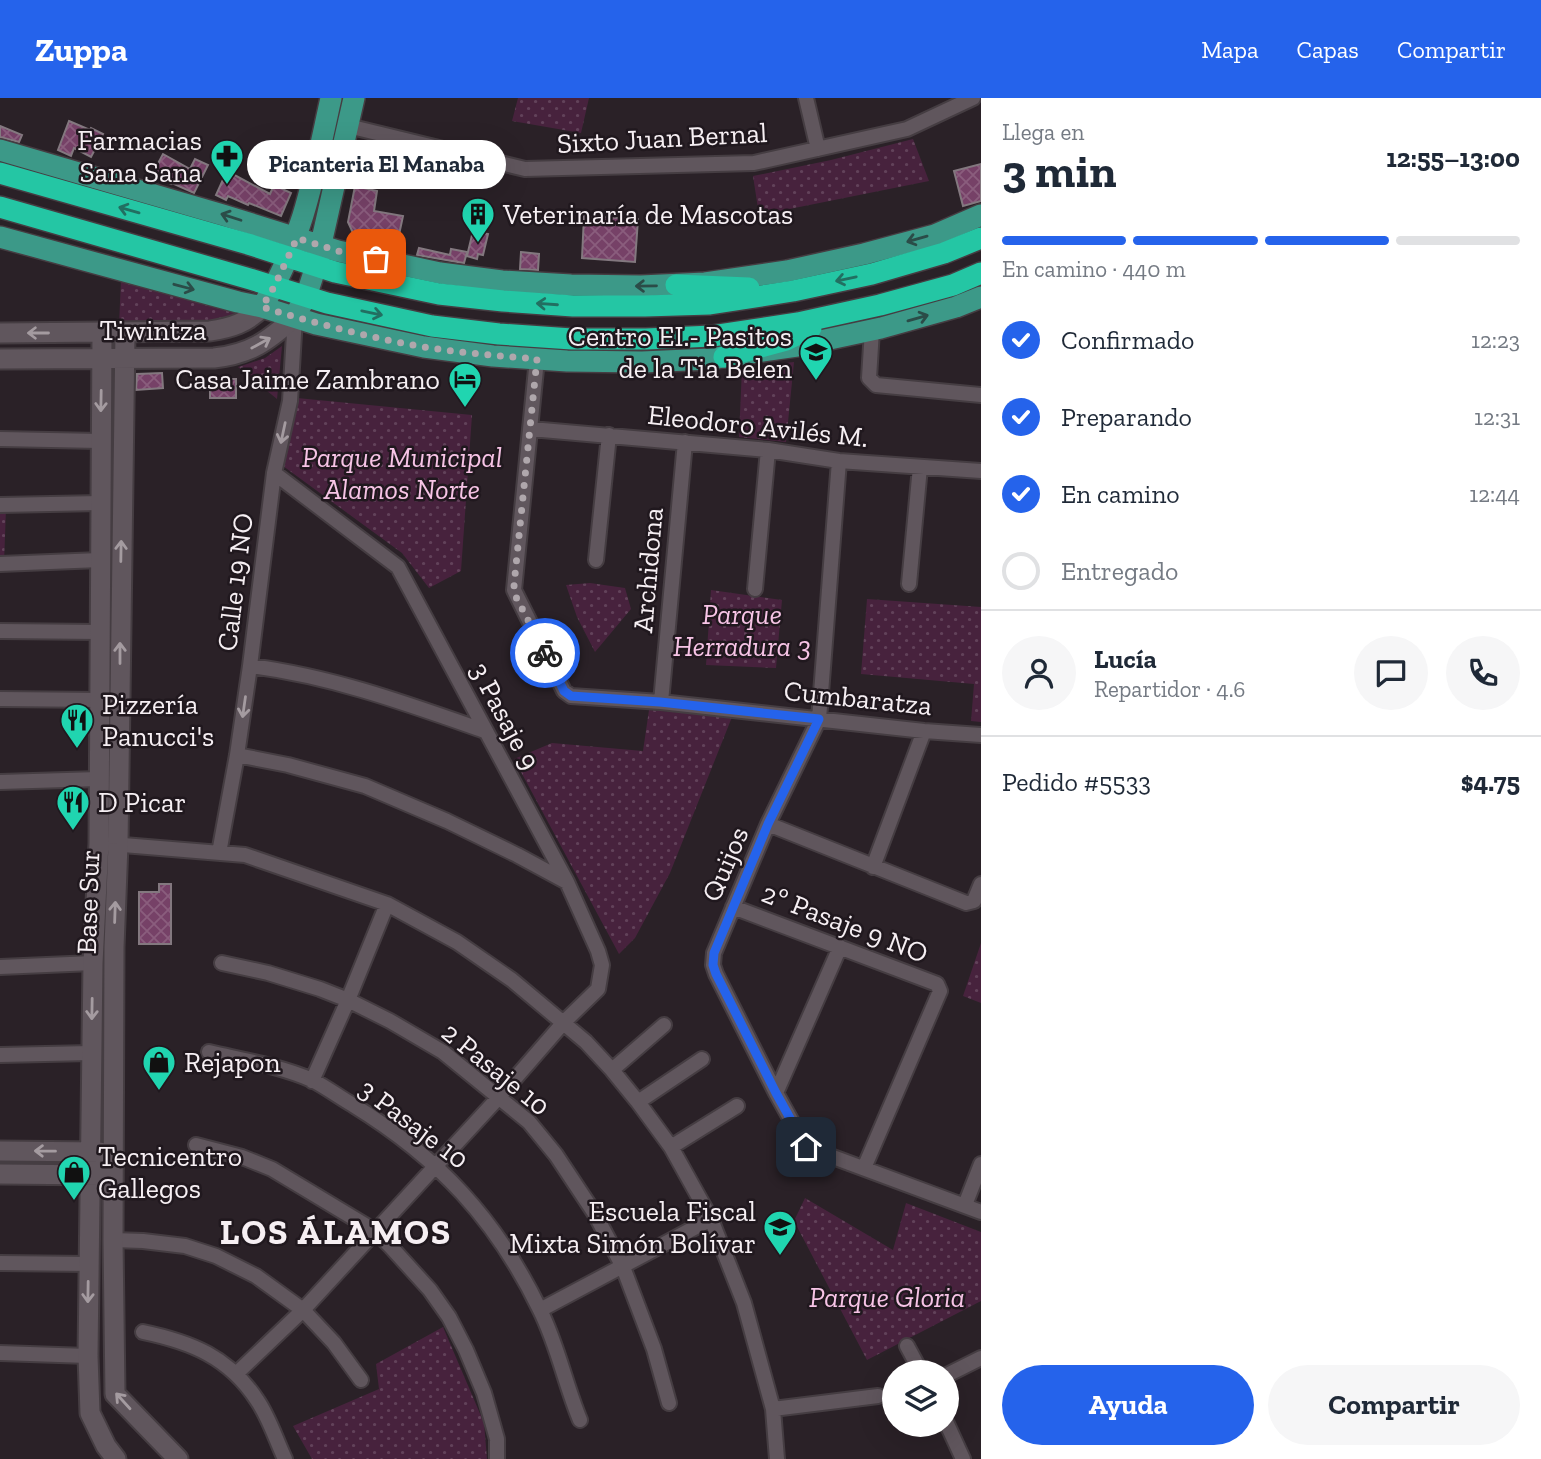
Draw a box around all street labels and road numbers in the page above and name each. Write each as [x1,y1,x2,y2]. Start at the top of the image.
street label: Sixto Juan Bernal [556,116,768,160]
street label: Tiwintza [99,314,207,347]
street label: Eleodoro Avilés M. [646,398,870,454]
street label: Archidona [626,505,670,634]
street label: Calle 19 NO [210,511,260,653]
street label: 3 Pasaje 9 [463,657,547,775]
street label: Cumbaratza [782,674,934,722]
street label: Quijos [695,822,755,906]
street label: Base Sur [70,849,106,955]
street label: 2º Pasaje 9 NO [757,876,933,970]
street label: 2 Pasaje 10 [435,1015,557,1123]
street label: 3 Pasaje 10 [353,1072,475,1176]

